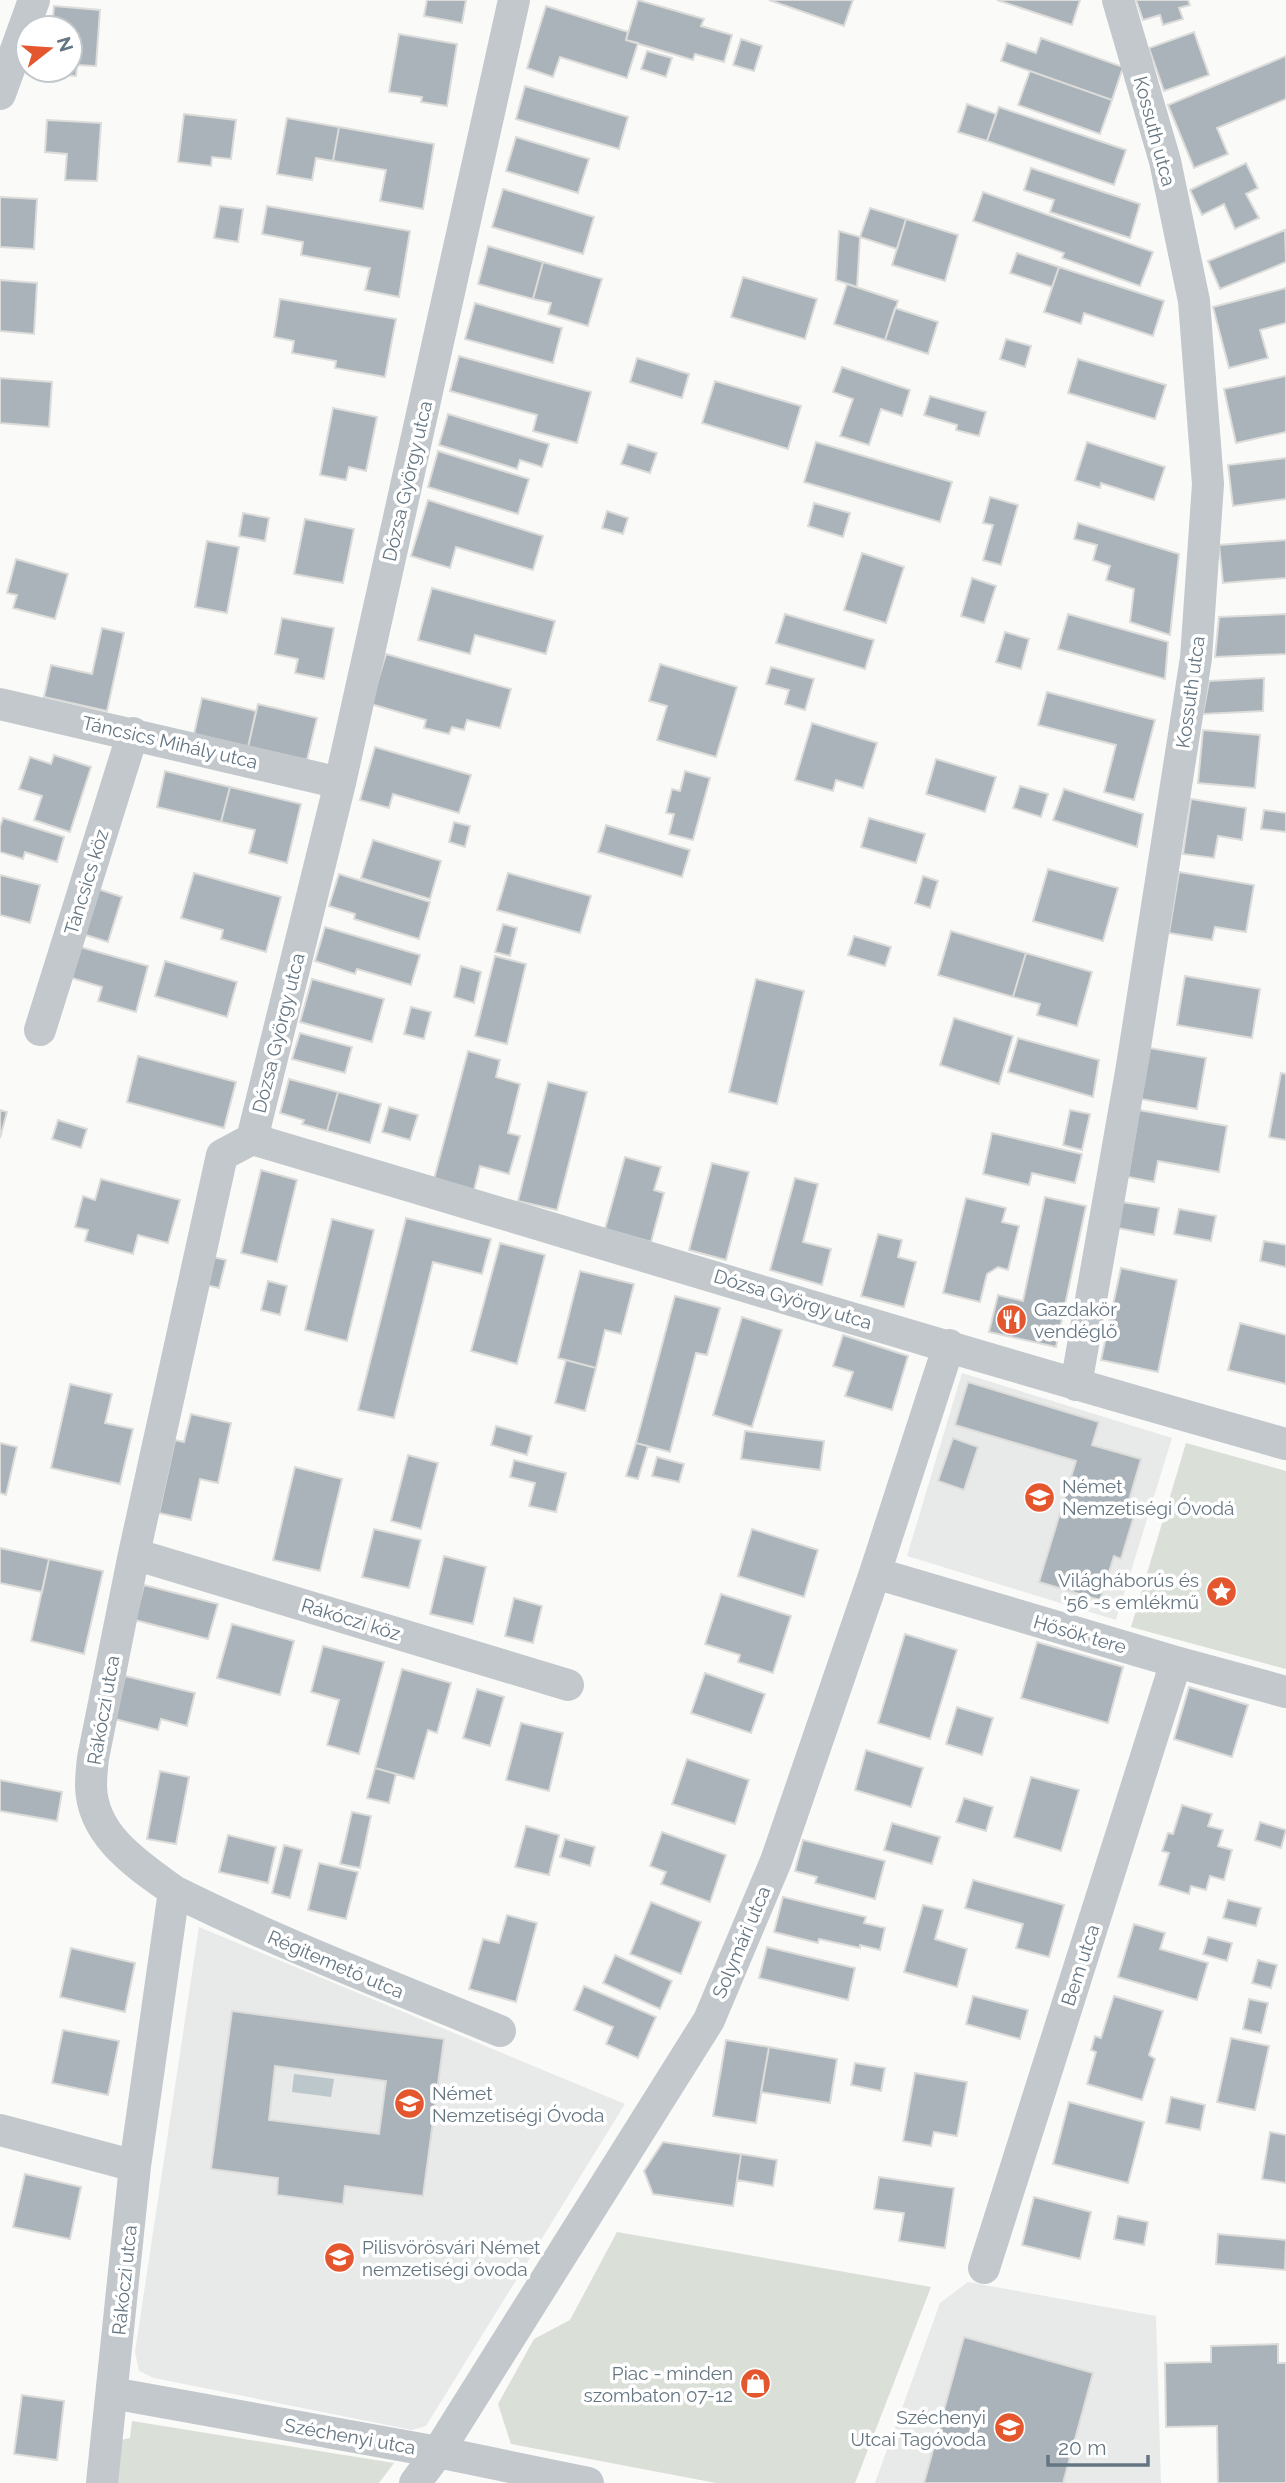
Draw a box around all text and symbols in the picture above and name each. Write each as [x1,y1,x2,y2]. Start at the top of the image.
north arrow [14,14,84,84]
text: N [53,34,78,54]
street label: Kossuth utca [1130,74,1180,188]
street label: Dózsa György utca [378,399,436,563]
street label: Kossuth utca [1171,634,1209,750]
street label: Táncsics Mihály utca [80,711,260,773]
street label: Táncsics köz [60,827,112,937]
street label: Dózsa György utca [247,951,309,1115]
street label: Dózsa György utca [711,1264,875,1334]
place label: Gazdakör vendéglő [1034,1298,1117,1342]
restaurant icon: Gazdakör vendéglő [994,1303,1028,1337]
place label: Német Nemzetiségi Óvodá [1062,1475,1234,1519]
school or university icon: Német Nemzetiségi Óvodá [1022,1480,1056,1514]
place label: Világháborús és '56 -s emlékmű [1058,1569,1199,1613]
place icon: Világháborús és '56 -s emlékmű [1205,1574,1239,1608]
street label: Rákóczi köz [299,1594,403,1644]
street label: Hősök tere [1031,1610,1129,1658]
street label: Rákóczi utca [83,1654,123,1766]
street label: Solymári utca [707,1883,775,2001]
street label: Bem utca [1056,1921,1104,2009]
street label: Régitemető utca [265,1925,407,2003]
place label: Német Nemzetiségi Óvoda [432,2082,604,2126]
school or university icon: Német Nemzetiségi Óvoda [392,2087,426,2121]
street label: Rákóczi utca [107,2224,141,2336]
place label: Pilisvörösvári Német nemzetiségi óvoda [362,2236,541,2280]
school or university icon: Pilisvörösvári Német nemzetiségi óvoda [322,2241,356,2275]
place label: Piac - minden szombaton 07-12 [583,2362,733,2406]
shop icon: Piac - minden szombaton 07-12 [739,2367,773,2401]
place label: Széchenyi Utcai Tagóvoda [850,2406,986,2450]
school or university icon: Széchenyi Utcai Tagóvoda [992,2411,1026,2445]
street label: Széchenyi utca [283,2414,417,2458]
scale bar [1048,2424,1148,2468]
text: 20 m [1058,2435,1106,2460]

